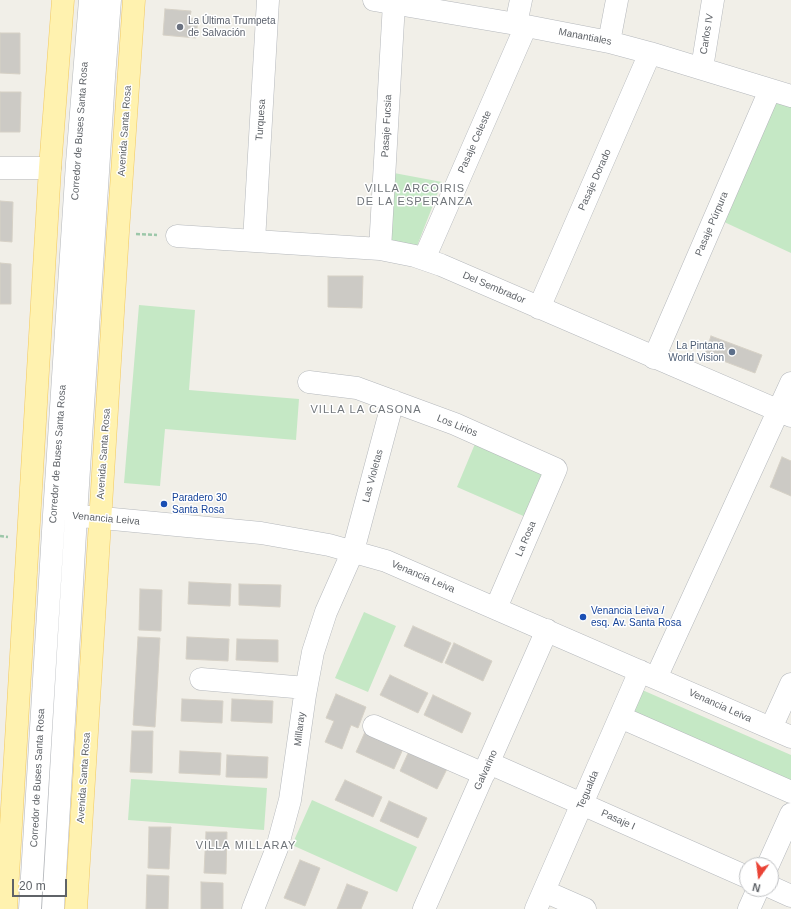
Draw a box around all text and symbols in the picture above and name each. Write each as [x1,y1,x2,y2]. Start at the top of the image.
street label: Carlos IV [698,13,716,55]
place label: La Última Trumpeta de Salvación [188,15,275,38]
marker: La Última Trumpeta de Salvación [175,22,185,32]
street label: Manantiales [557,26,613,48]
street label: Corredor de Buses Santa Rosa [69,61,91,201]
street label: Avenida Santa Rosa [116,85,134,177]
street label: Pasaje Fucsia [379,94,395,158]
street label: Turquesa [254,99,268,141]
street label: Pasaje Celeste [456,109,494,175]
street label: Pasaje Dorado [576,147,614,213]
district label: VILLA ARCOIRIS DE LA ESPERANZA [357,182,473,208]
street label: Pasaje Púrpura [693,190,731,258]
street label: Del Sembrador [461,269,527,307]
place label: La Pintana World Vision [668,340,724,364]
marker: La Pintana World Vision [727,347,737,357]
street label: Corredor de Buses Santa Rosa [47,384,69,524]
district label: VILLA LA CASONA [311,403,421,417]
street label: Avenida Santa Rosa [95,408,113,500]
street label: Los Lirios [435,412,479,440]
street label: Las Violetas [360,448,386,504]
place label: Paradero 30 Santa Rosa [172,492,227,516]
marker: Paradero 30 Santa Rosa [159,499,169,509]
street label: Venancia Leiva [72,510,140,528]
street label: La Rosa [513,520,539,558]
street label: Venancia Leiva [389,558,457,596]
place label: Venancia Leiva / esq. Av. Santa Rosa [591,605,681,628]
marker: Venancia Leiva / esq. Av. Santa Rosa [578,612,588,622]
street label: Venancia Leiva [687,687,753,725]
street label: Corredor de Buses Santa Rosa [28,708,48,848]
street label: Millaray [292,711,308,747]
street label: Avenida Santa Rosa [75,732,93,824]
street label: Galvarino [472,748,500,792]
street label: Tegualda [575,769,601,811]
street label: Pasaje I [599,807,637,833]
district label: VILLA MILLARAY [196,839,296,853]
north arrow [739,857,779,897]
scale bar [14,871,69,897]
text: 20 m [19,879,46,893]
text: N [751,881,762,894]

